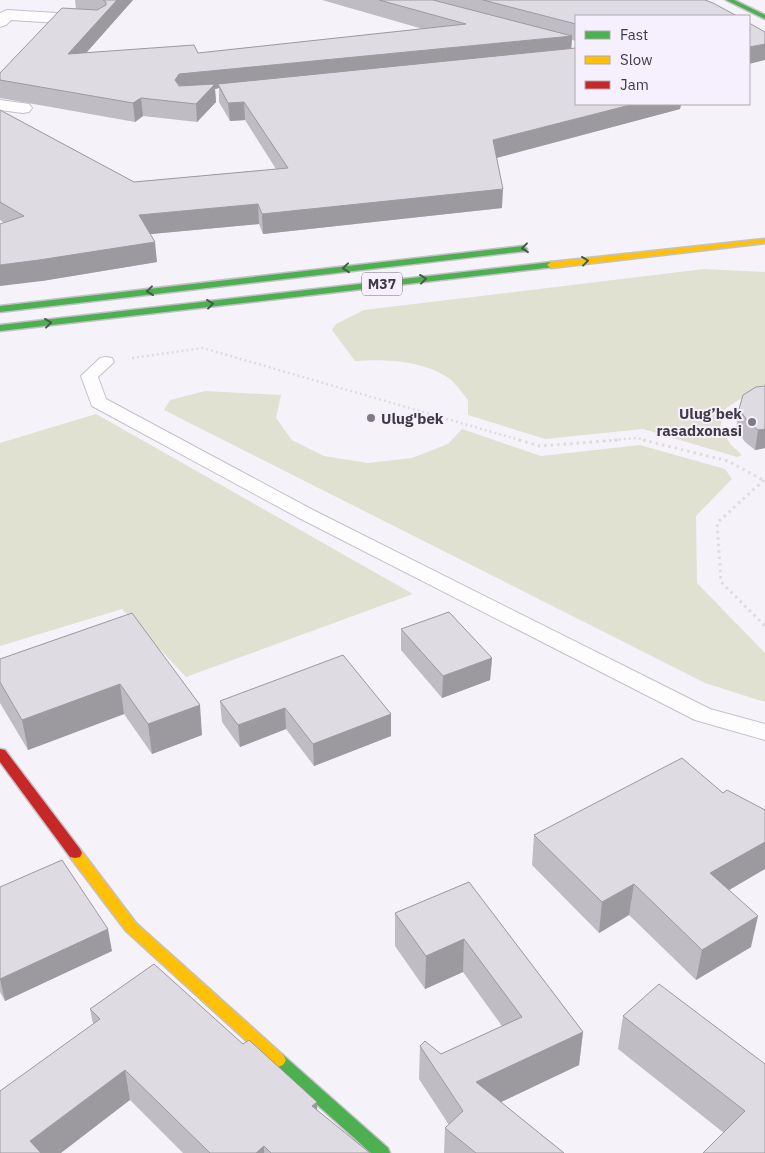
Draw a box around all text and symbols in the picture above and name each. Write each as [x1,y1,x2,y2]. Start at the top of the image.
legend [575,15,750,105]
text: Fast [620,25,648,44]
text: Slow [620,50,653,69]
text: Jam [620,75,649,94]
one-way arrow [521,242,529,253]
one-way arrow [581,256,589,267]
one-way arrow [342,262,350,273]
road number: M37 [362,272,402,296]
one-way arrow [420,274,428,285]
one-way arrow [146,285,154,296]
one-way arrow [206,299,214,310]
one-way arrow [45,318,53,329]
place label: Ulug’bek rasadxonasi [656,404,742,440]
place label: Ulug'bek [381,409,444,428]
marker: Ulug'bek [365,412,377,424]
marker: Ulug’bek rasadxonasi [746,416,758,428]

